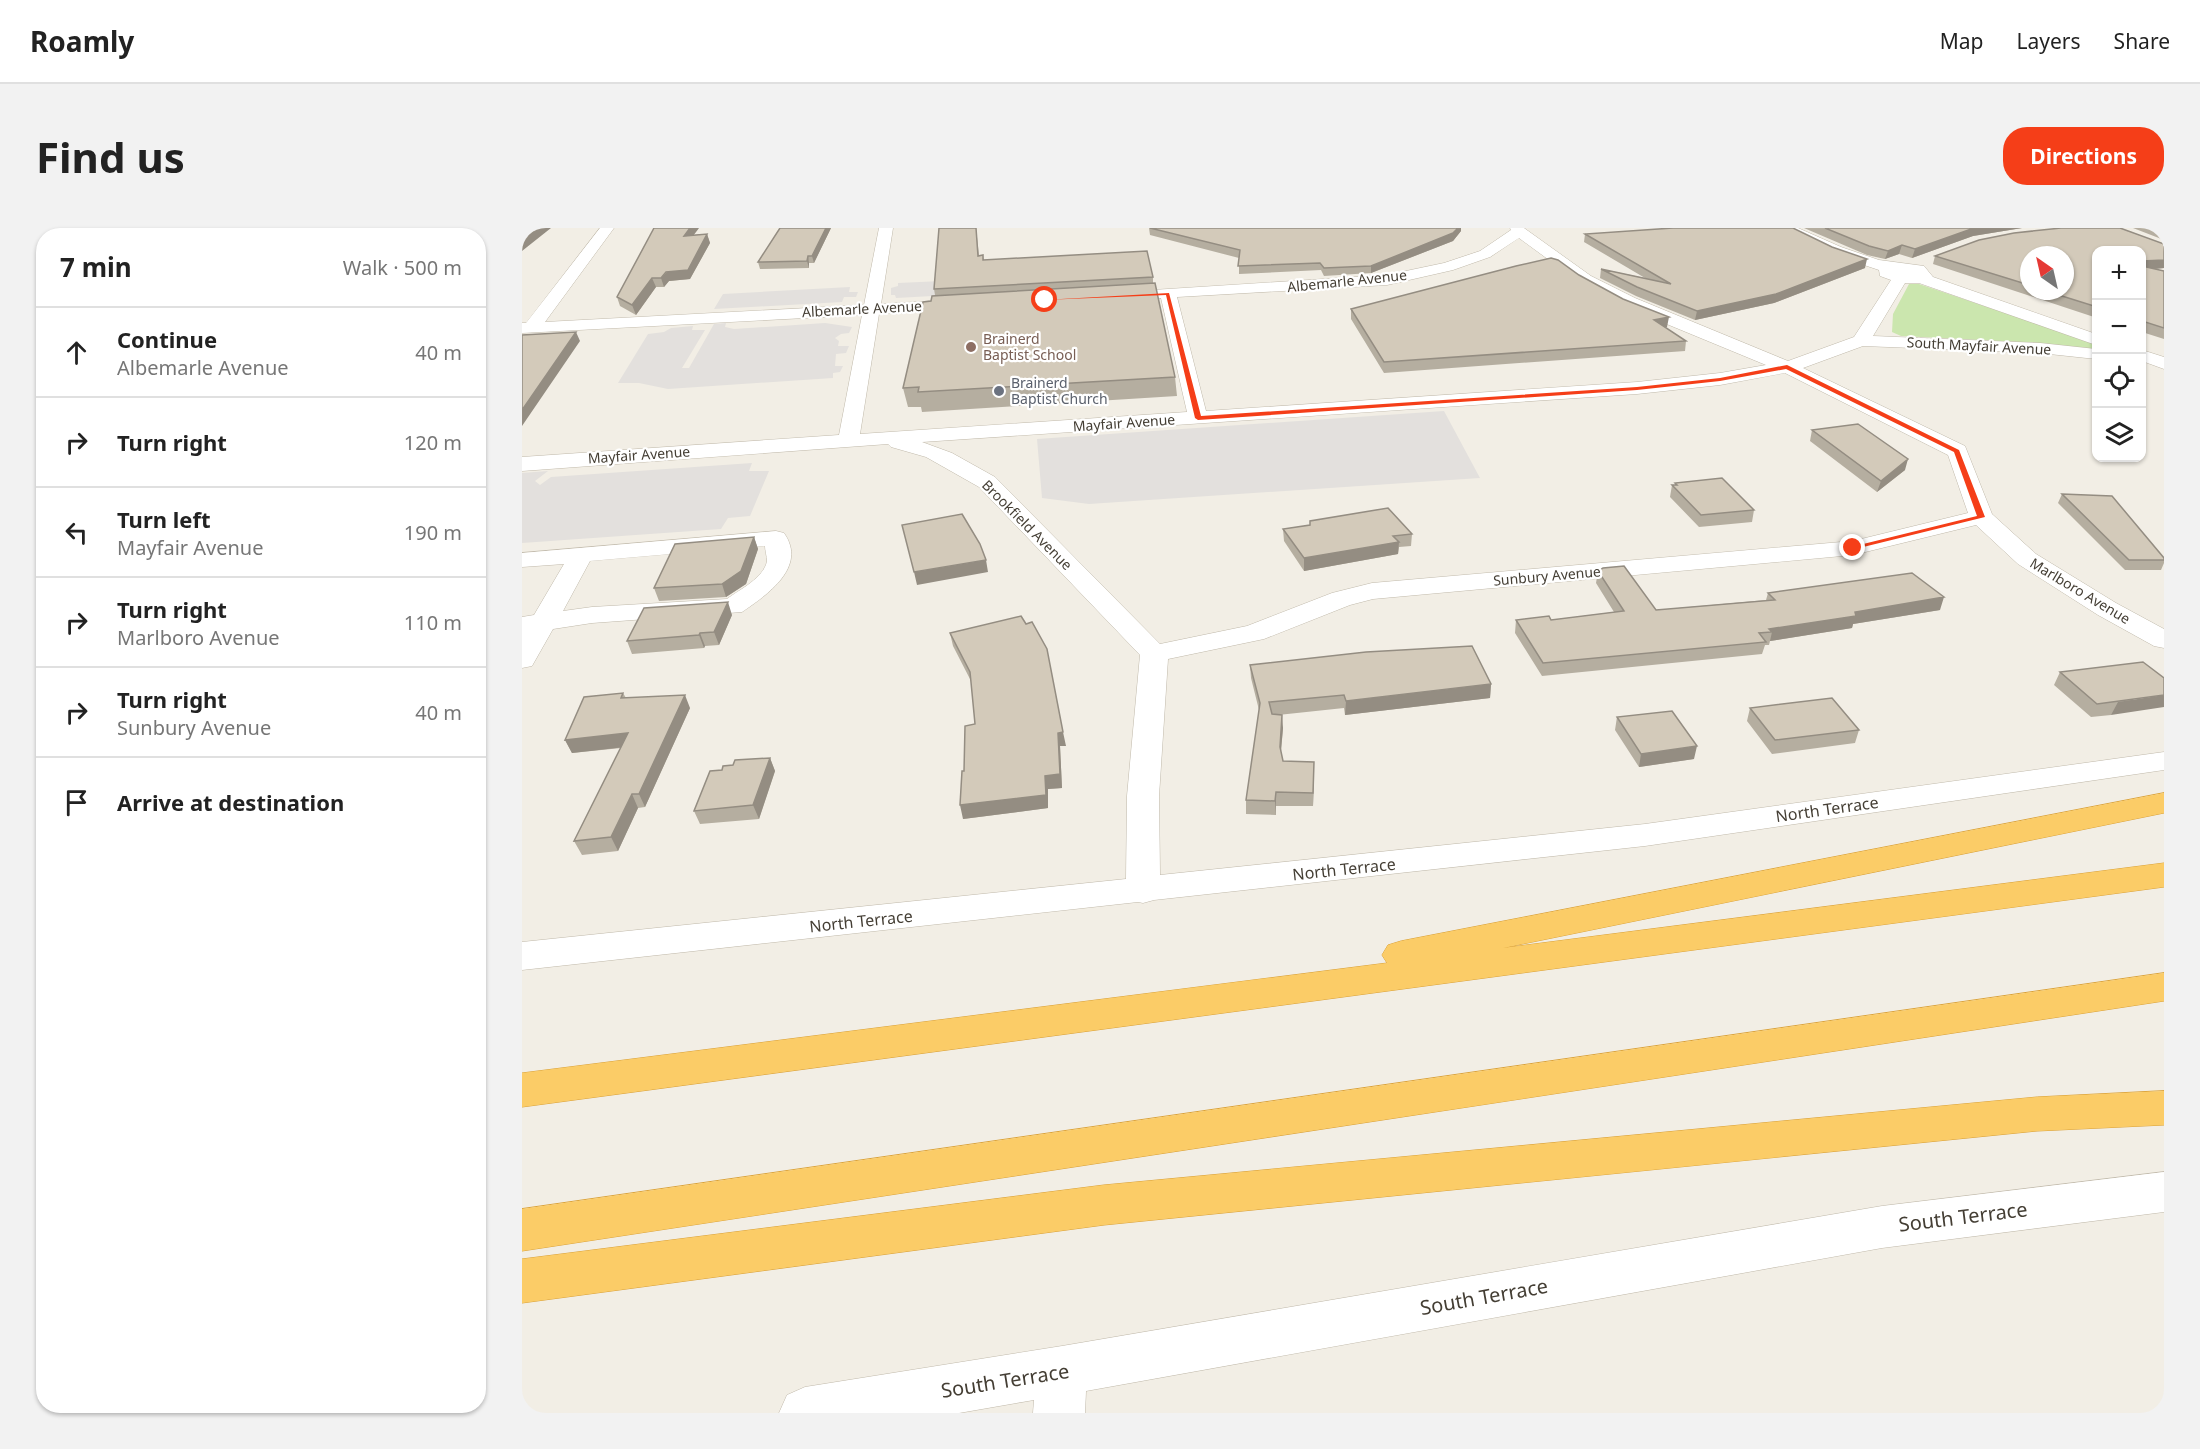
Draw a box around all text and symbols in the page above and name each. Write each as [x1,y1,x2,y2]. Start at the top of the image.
text: Roamly [30,22,134,60]
text: Map [1940,27,1984,55]
text: Layers [2017,27,2081,55]
text: Share [2114,27,2170,55]
button: Directions [2003,127,2164,185]
text: Find us [36,128,185,185]
north arrow [2020,246,2074,300]
map controls [2092,246,2146,462]
button: + [2092,246,2146,300]
text: 7 min [60,249,132,285]
text: Walk · 500 m [343,254,462,281]
street label: Albemarle Avenue [1286,265,1408,296]
route start [1031,286,1057,312]
street label: Albemarle Avenue [802,296,923,321]
button: − [2092,300,2146,354]
text: Continue [117,324,217,354]
place label: Brainerd Baptist School [983,329,1076,364]
street label: South Mayfair Avenue [1906,332,2052,359]
icon: ahead [60,336,93,369]
text: 40 m [415,339,462,366]
marker: Brainerd Baptist School [964,340,978,354]
text: Albemarle Avenue [117,354,289,381]
button: locate [2092,354,2146,408]
place label: Brainerd Baptist Church [1011,373,1108,408]
marker: Brainerd Baptist Church [992,384,1006,398]
button: layers [2092,408,2146,462]
street label: Mayfair Avenue [1072,409,1176,436]
icon: right [60,426,93,459]
text: Turn right [117,427,227,457]
text: 120 m [404,429,462,456]
street label: Mayfair Avenue [587,441,691,468]
street label: Brookfield Avenue [978,475,1077,574]
text: Turn left [117,504,211,534]
icon: left [60,516,93,549]
text: 190 m [404,519,462,546]
text: Mayfair Avenue [117,534,264,561]
route end [1839,534,1865,560]
street label: Marlboro Avenue [2027,553,2134,628]
street label: Sunbury Avenue [1492,561,1602,590]
text: Turn right [117,594,227,624]
icon: right [60,606,93,639]
text: 110 m [404,609,462,636]
text: Marlboro Avenue [117,624,280,651]
text: Turn right [117,684,227,714]
icon: right [60,696,93,729]
text: 40 m [415,699,462,726]
text: Sunbury Avenue [117,714,271,741]
icon: arrive [60,786,93,819]
text: Arrive at destination [117,787,344,817]
street label: North Terrace [1774,791,1880,827]
street label: North Terrace [1291,853,1397,885]
street label: North Terrace [808,905,914,937]
street label: South Terrace [1897,1195,2029,1238]
street label: South Terrace [1418,1272,1550,1321]
street label: South Terrace [939,1357,1071,1404]

